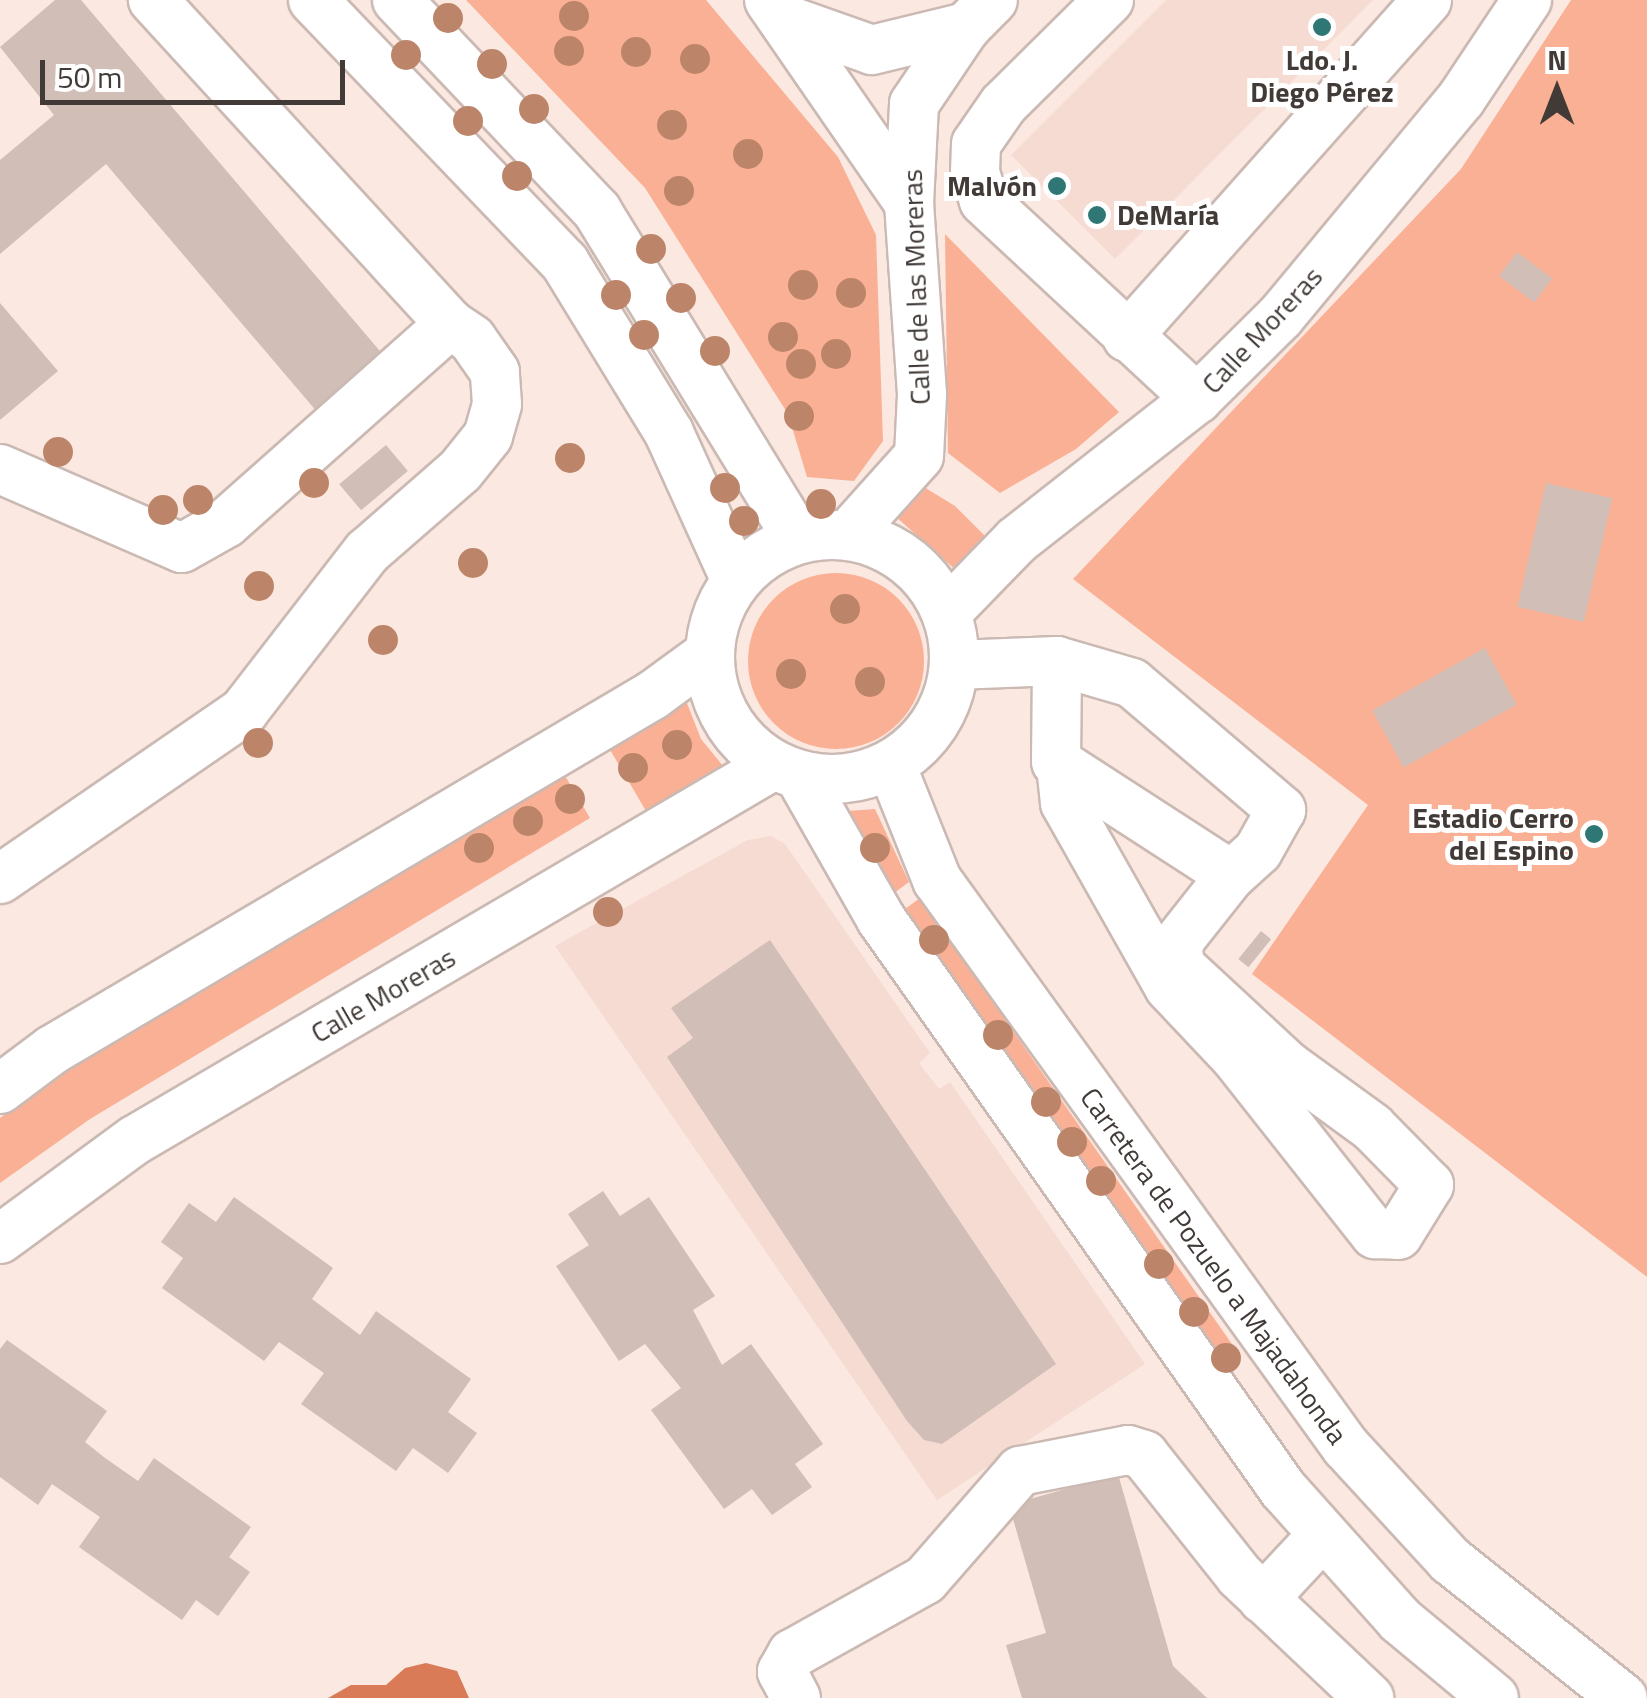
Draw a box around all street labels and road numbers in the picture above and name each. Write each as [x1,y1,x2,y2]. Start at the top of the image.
street label: Calle de las Moreras [895,169,937,405]
street label: Calle Moreras [1195,260,1329,400]
street label: Calle Moreras [305,940,461,1050]
street label: Carretera de Pozuelo a Majadahonda [1073,1081,1355,1451]

